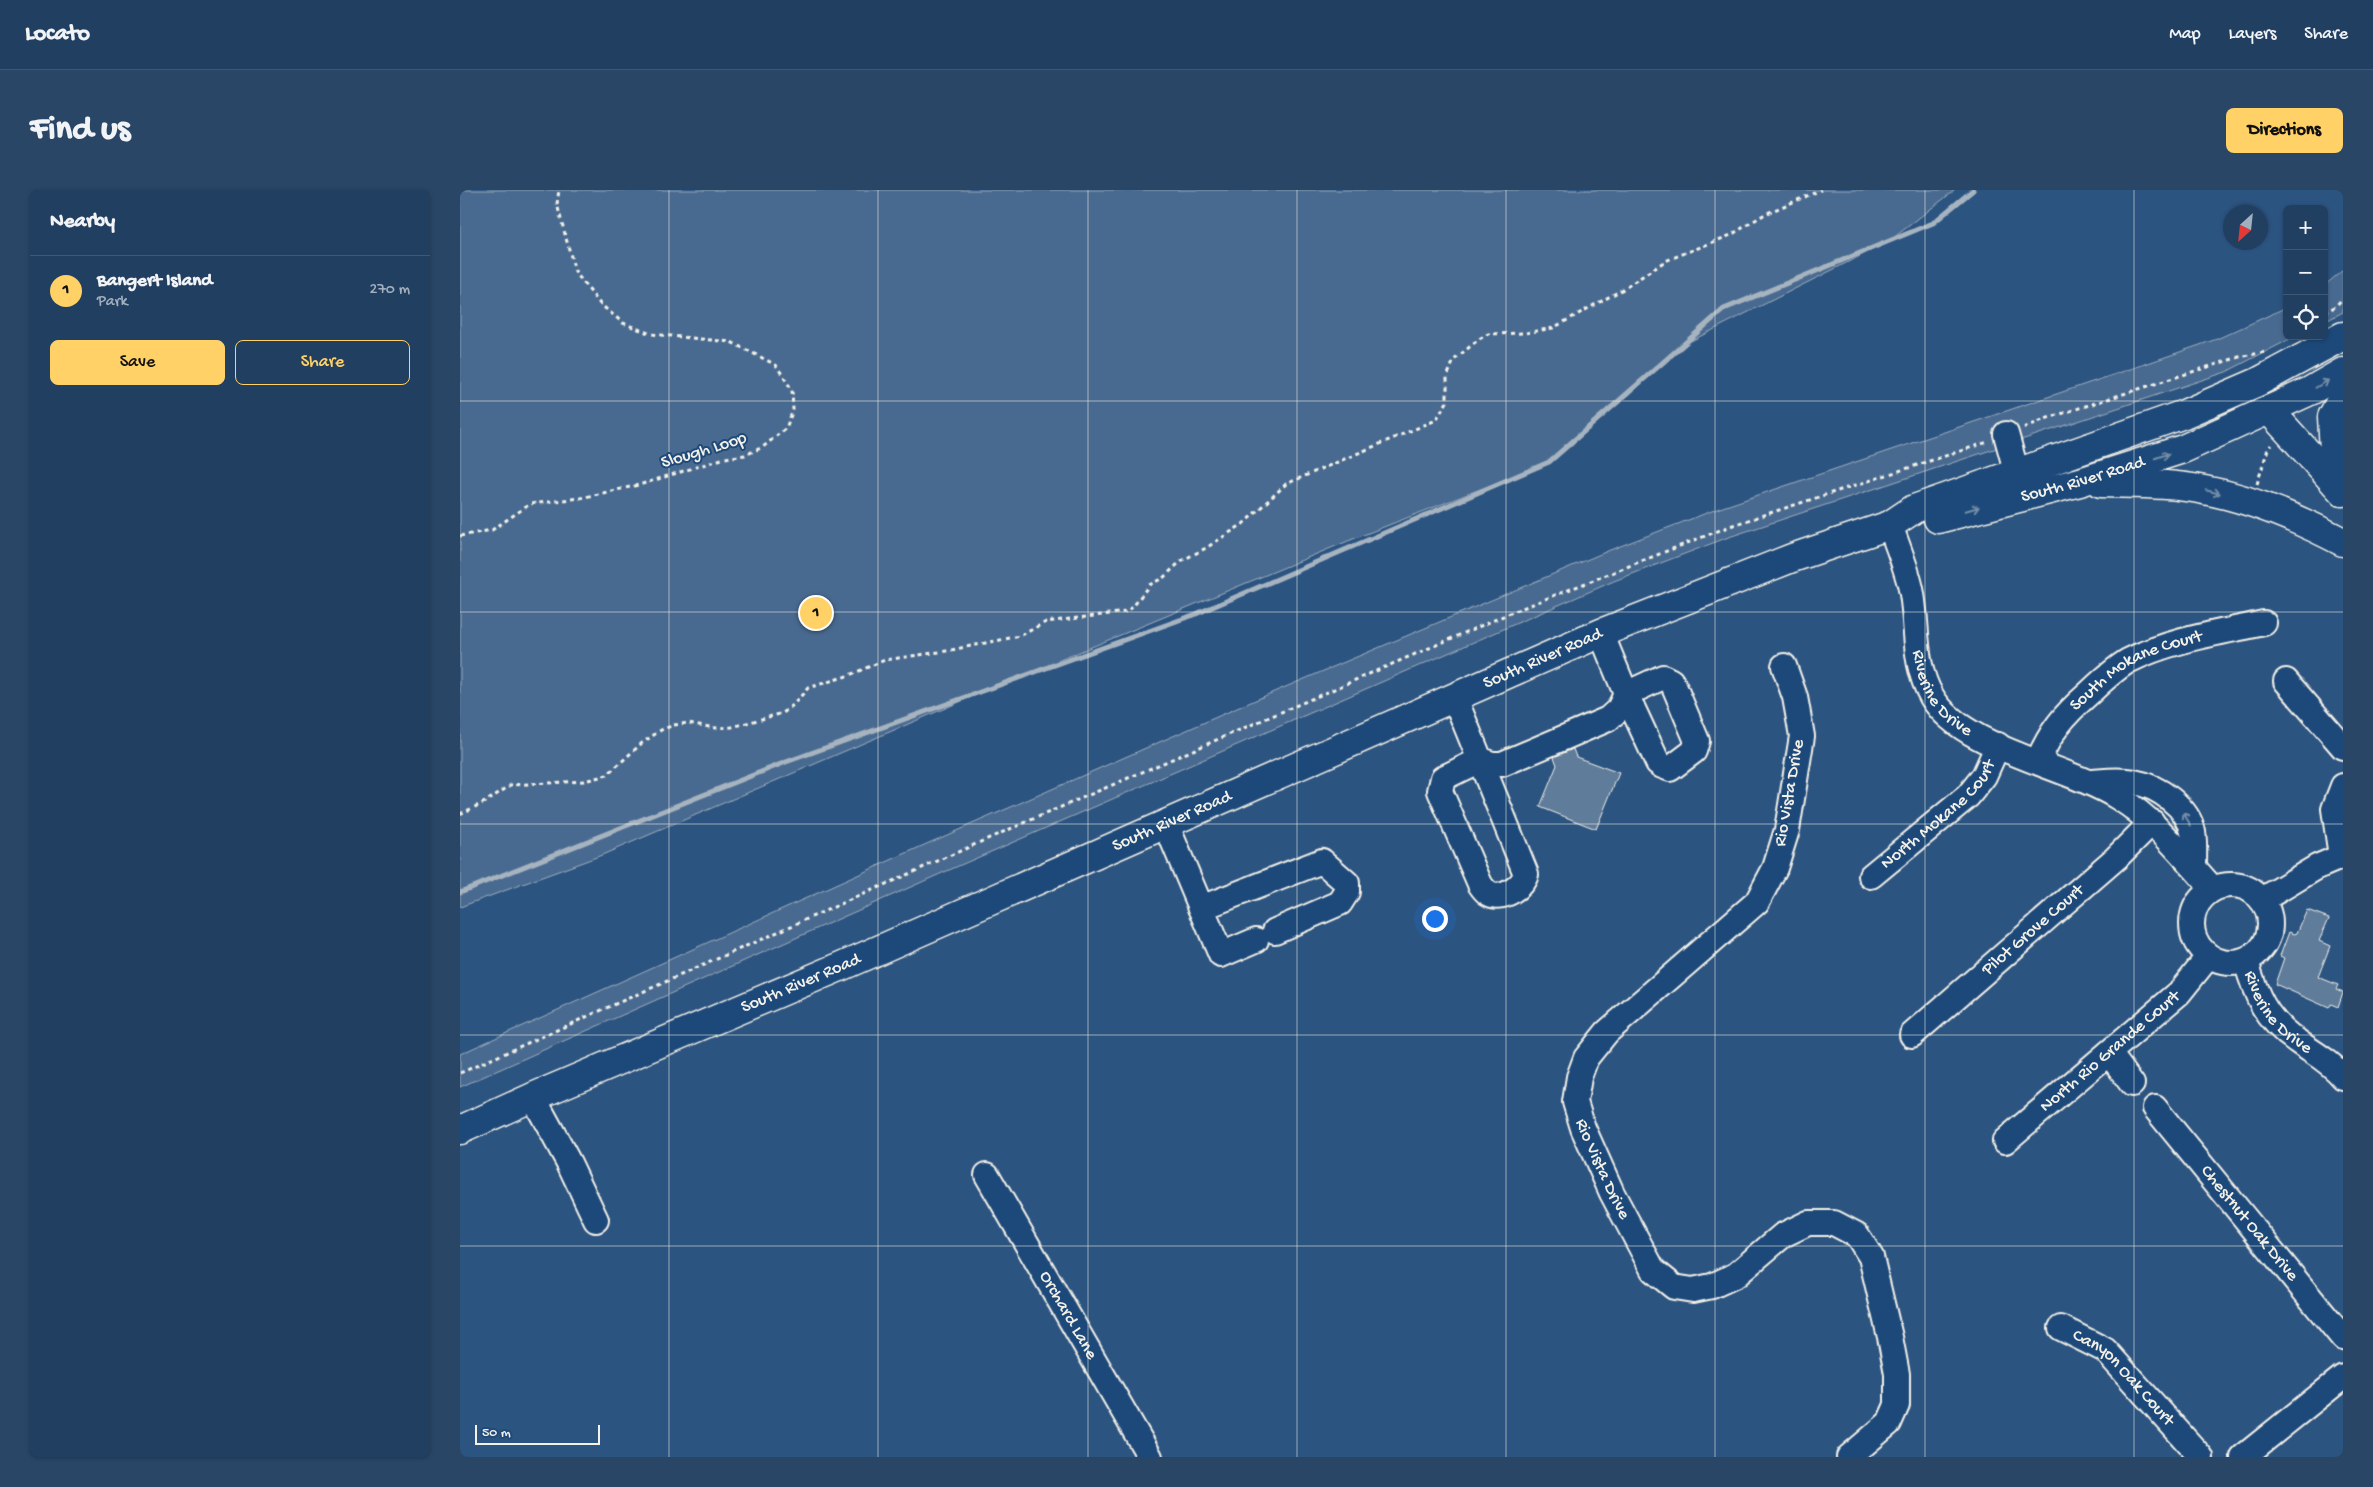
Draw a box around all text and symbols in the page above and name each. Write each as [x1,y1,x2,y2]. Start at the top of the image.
text: Locato [25,20,90,49]
text: Map [2169,24,2201,45]
text: Layers [2229,24,2276,45]
text: Share [2304,24,2348,45]
button: Directions [2226,108,2343,153]
text: Find us [30,110,130,151]
north arrow [2223,205,2268,250]
map controls [2283,205,2328,340]
button: + [2283,205,2328,250]
text: Nearby [50,210,115,235]
button: − [2283,250,2328,295]
text: Bangert Island [97,270,212,293]
text: 1 [63,281,69,300]
text: 270 m [370,281,410,300]
text: Park [97,293,128,312]
button: locate [2283,295,2328,340]
button: Save [50,340,225,385]
button: Share [235,340,410,385]
one-way arrow [2315,379,2329,389]
street label: Slough Loop [659,428,749,474]
one-way arrow [2153,450,2169,460]
street label: South River Road [2019,451,2149,507]
one-way arrow [2204,488,2220,497]
one-way arrow [1963,504,1979,514]
pin: 1 [800,594,832,632]
street label: South River Road [1480,623,1607,694]
street label: South Mokane Court [2065,626,2206,716]
street label: Riverine Drive [1907,649,1977,742]
street label: Rio Vista Drive [1770,737,1810,848]
street label: North Mokane Court [1877,755,2001,874]
street label: South River Road [1109,785,1236,857]
one-way arrow [2182,813,2192,827]
street label: Pilot Grove Court [1977,879,2090,981]
your location [1422,906,1448,932]
street label: South River Road [738,948,865,1018]
street label: Riverine Drive [2239,968,2317,1059]
street label: North Rio Grande Court [2036,985,2186,1117]
street label: Rio Vista Drive [1570,1116,1635,1224]
street label: Chestnut Oak Drive [2196,1161,2303,1286]
street label: Orchard Lane [1034,1267,1102,1364]
street label: Canyon Oak Court [2069,1325,2180,1432]
scale bar [475,1422,600,1445]
text: 50 m [482,1425,511,1442]

